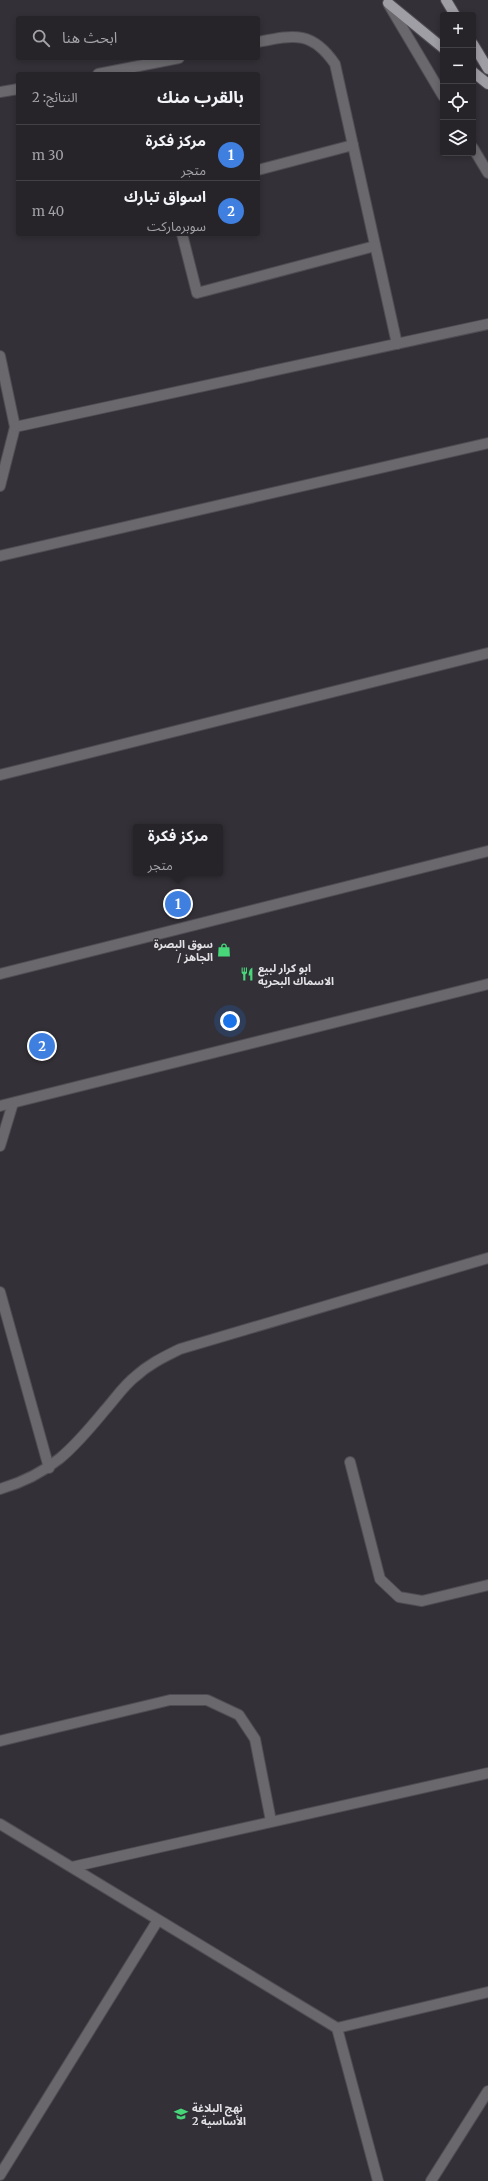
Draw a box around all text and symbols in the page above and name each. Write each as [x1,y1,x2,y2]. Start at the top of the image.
map controls [440,12,476,156]
button: + [440,12,476,48]
search box [16,16,260,60]
icon: search [30,27,52,49]
text: ابحث هنا [62,28,117,47]
button: − [440,48,476,84]
button: locate [440,84,476,120]
text: بالقرب منك [157,86,244,108]
text: النتائج: 2 [32,89,78,106]
button: layers [440,120,476,156]
text: مركز فكرة [146,131,206,150]
text: 30 m [32,147,64,164]
text: 1 [228,147,234,164]
text: متجر [181,162,206,179]
text: اسواق تبارك [124,187,206,206]
text: 40 m [32,203,64,220]
text: 2 [227,203,235,220]
text: سوبرماركت [147,218,206,235]
popup [133,824,223,876]
text: مركز فكرة [148,826,208,845]
text: متجر [148,857,173,874]
pin: 1 [165,889,191,919]
place label: سوق البصرة / الجاهز [154,937,213,964]
shop icon: سوق البصرة / الجاهز [216,942,232,958]
place label: ابو كرار لبيع الاسماك البحريه [258,961,334,988]
restaurant icon: ابو كرار لبيع الاسماك البحريه [239,966,255,982]
your location [220,1011,240,1031]
pin: 2 [29,1031,55,1061]
place label: نهج البلاغة الأساسية 2 [192,2101,246,2128]
school or university icon: نهج البلاغة الأساسية 2 [173,2106,189,2122]

